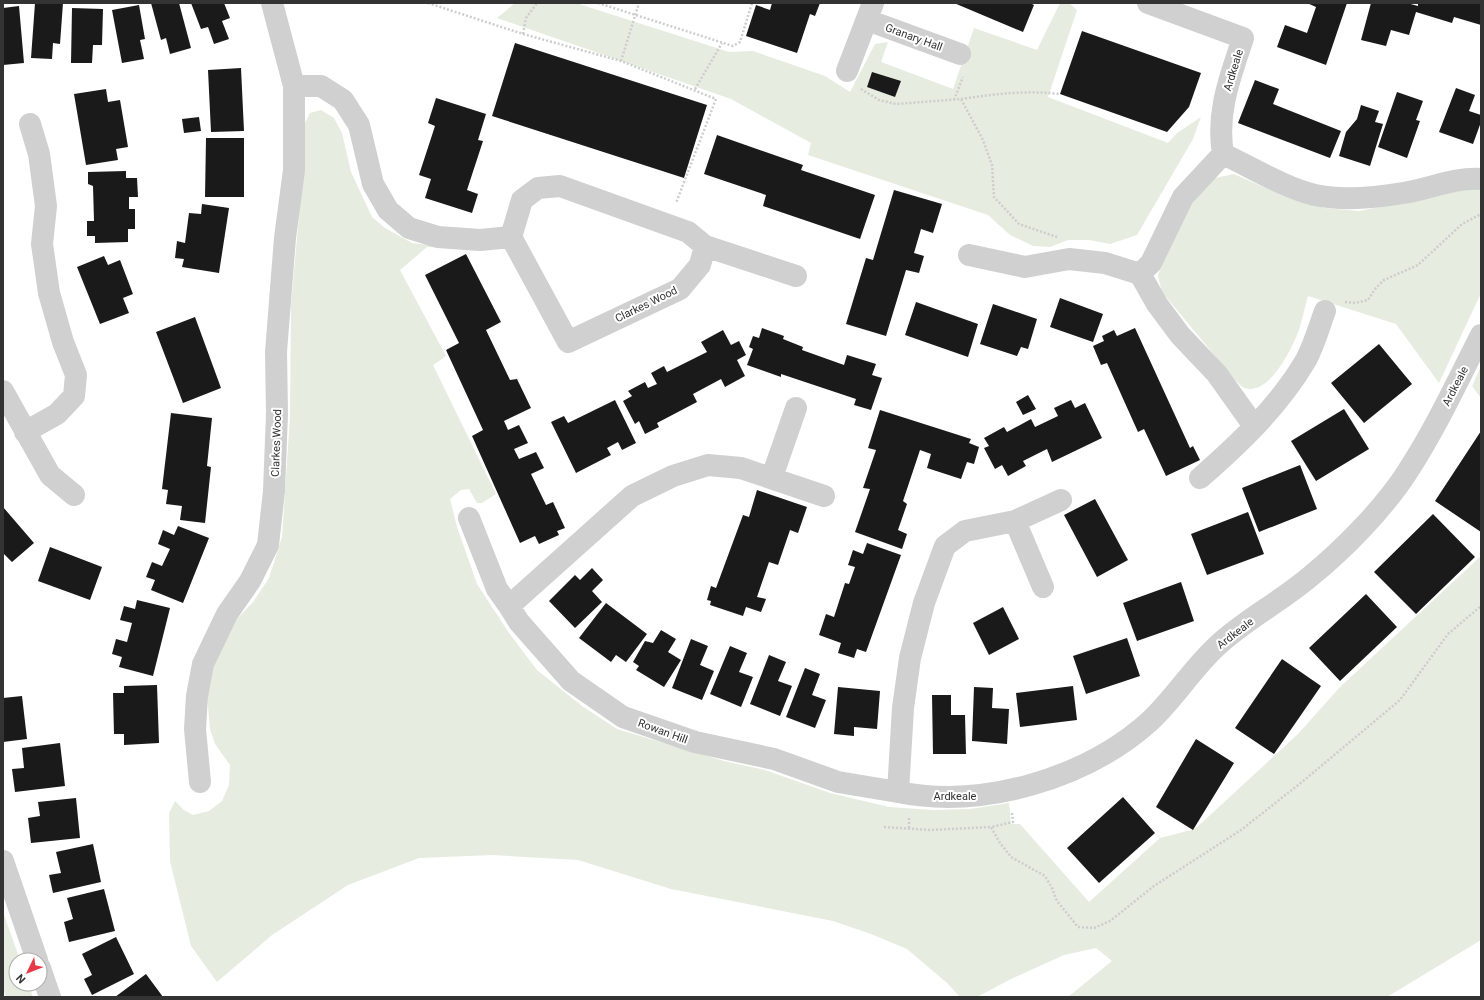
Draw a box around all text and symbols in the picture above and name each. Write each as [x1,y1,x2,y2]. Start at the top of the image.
street label: Granary Hall [883,21,944,54]
street label: Ardkeale [1221,48,1246,93]
street label: Clarkes Wood [613,284,679,325]
street label: Ardkeale [1440,364,1471,408]
street label: Clarkes Wood [269,409,284,477]
street label: Ardkeale [1214,615,1256,652]
street label: Rowan Hill [636,716,689,746]
street label: Ardkeale [934,790,977,803]
north arrow [8,952,48,992]
text: N [13,971,28,986]

